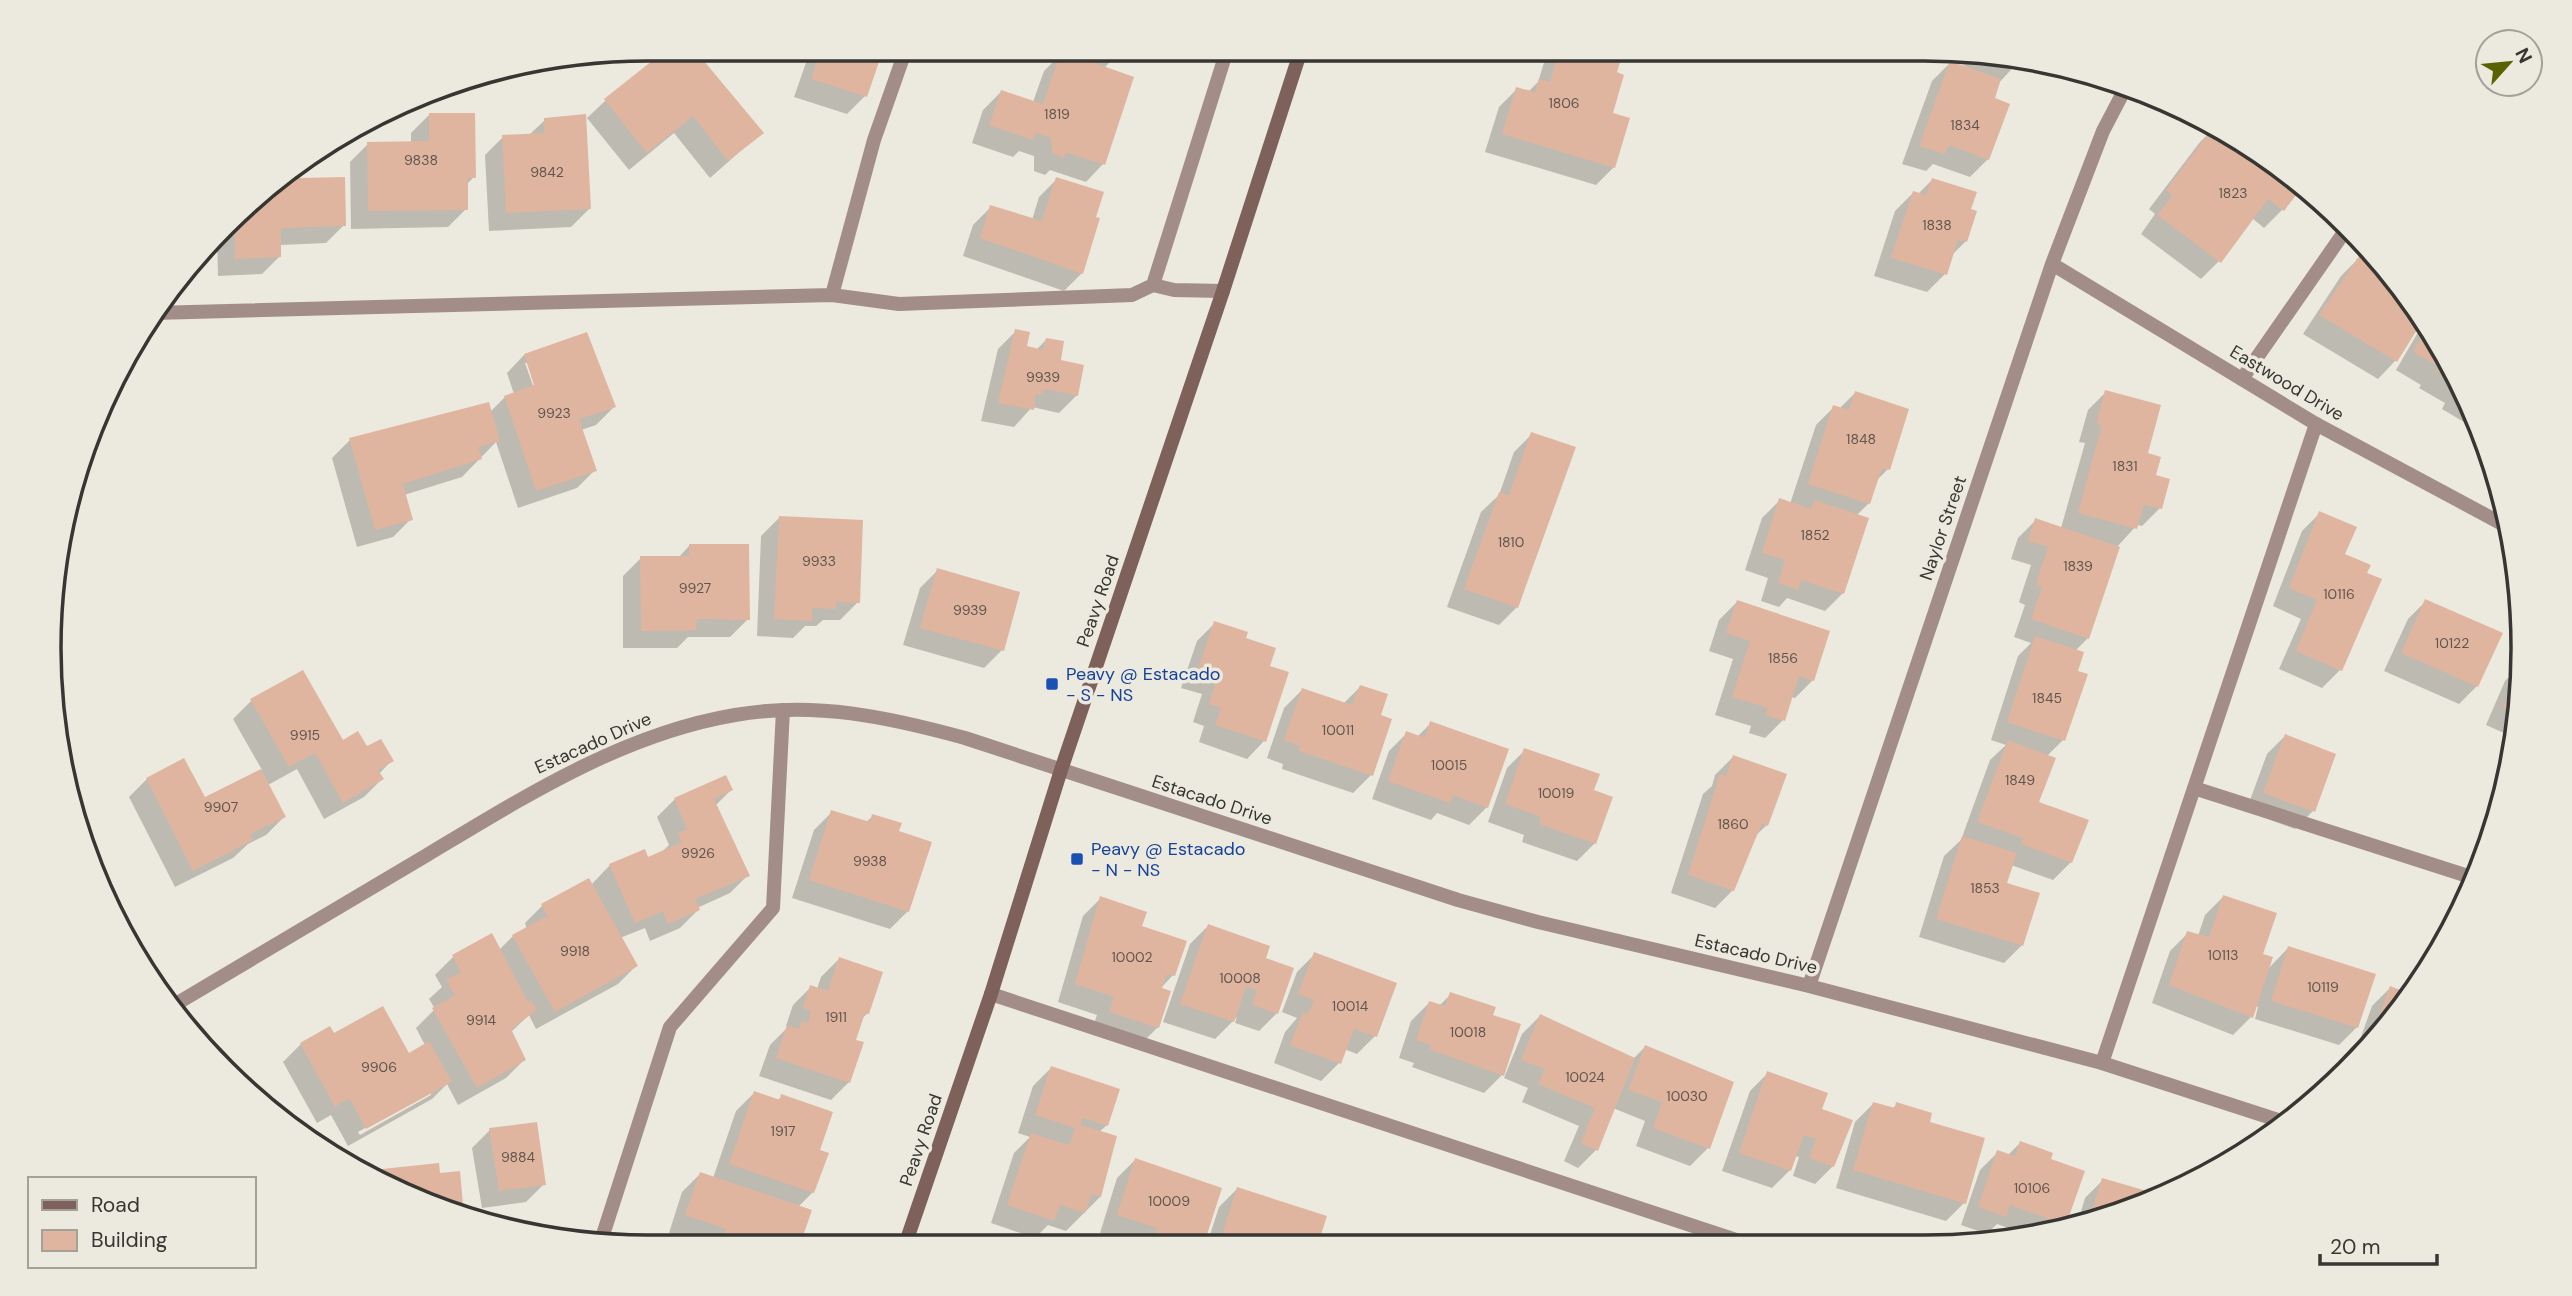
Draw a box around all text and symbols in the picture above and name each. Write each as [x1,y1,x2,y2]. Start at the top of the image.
north arrow [2474,28,2544,98]
text: N [2509,44,2538,67]
house number: 1806 [1548,94,1580,112]
house number: 1819 [1044,105,1070,123]
house number: 1834 [1950,116,1980,134]
house number: 9838 [404,151,438,169]
house number: 9842 [530,163,564,181]
house number: 1823 [2219,184,2247,202]
house number: 1838 [1922,216,1952,234]
street label: Eastwood Drive [2225,339,2349,427]
house number: 9939 [1026,368,1060,386]
house number: 9923 [537,404,571,422]
house number: 1848 [1846,430,1876,448]
house number: 1831 [2112,457,2138,475]
street label: Naylor Street [1914,473,1972,583]
house number: 1852 [1800,526,1830,544]
house number: 1810 [1498,533,1524,551]
house number: 9933 [802,552,836,570]
street label: Peavy Road [1071,552,1125,650]
house number: 1839 [2063,557,2093,575]
house number: 9927 [679,579,711,597]
house number: 10116 [2323,585,2355,603]
house number: 9939 [953,601,987,619]
house number: 10122 [2435,634,2469,652]
house number: 1856 [1768,649,1798,667]
place label: Peavy @ Estacado - S - NS [1066,662,1220,707]
marker: Peavy @ Estacado - S - NS [1044,676,1060,692]
house number: 1845 [2032,689,2062,707]
street label: Estacado Drive [531,707,655,779]
house number: 10011 [1322,721,1354,739]
house number: 9915 [290,726,320,744]
house number: 10015 [1431,756,1467,774]
street label: Estacado Drive [1149,769,1275,831]
house number: 1849 [2005,771,2035,789]
house number: 10019 [1538,784,1575,802]
house number: 9907 [204,798,238,816]
house number: 1860 [1717,815,1749,833]
place label: Peavy @ Estacado - N - NS [1091,837,1245,882]
house number: 9926 [681,844,715,862]
marker: Peavy @ Estacado - N - NS [1069,851,1085,867]
house number: 9938 [853,852,887,870]
house number: 1853 [1970,879,2000,897]
street label: Estacado Drive [1692,928,1820,980]
house number: 9918 [560,942,590,960]
house number: 10113 [2208,946,2238,964]
house number: 10002 [1111,948,1153,966]
house number: 10008 [1219,969,1261,987]
house number: 10119 [2307,978,2339,996]
house number: 10014 [1332,997,1369,1015]
house number: 1911 [825,1008,847,1026]
house number: 9914 [466,1011,497,1029]
house number: 10018 [1450,1023,1486,1041]
house number: 9906 [361,1058,397,1076]
house number: 10024 [1565,1068,1605,1086]
house number: 10030 [1666,1087,1708,1105]
street label: Peavy Road [894,1091,948,1189]
house number: 1917 [771,1122,795,1140]
house number: 9884 [501,1148,536,1166]
legend [28,1177,256,1268]
house number: 10106 [2014,1179,2050,1197]
text: Road [91,1191,140,1219]
house number: 10009 [1148,1192,1190,1210]
scale bar [2320,1222,2437,1266]
text: Building [91,1226,168,1254]
text: 20 m [2330,1233,2381,1261]

